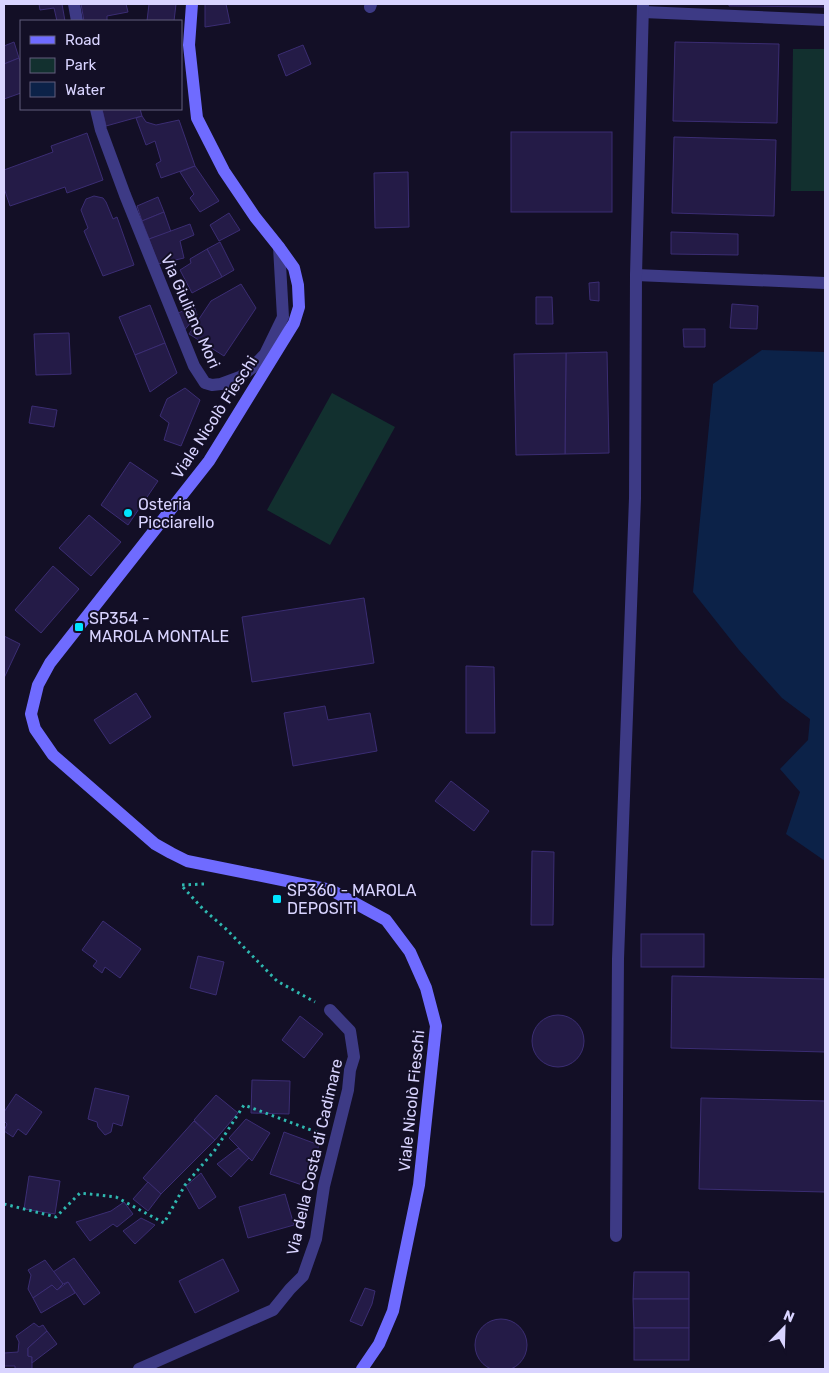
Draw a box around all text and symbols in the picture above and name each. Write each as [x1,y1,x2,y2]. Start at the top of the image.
legend [20,20,182,110]
text: Road [65,31,101,49]
text: Park [65,56,96,74]
text: Water [65,81,105,99]
street label: Via Giuliano Mori [157,251,224,371]
street label: Viale Nicolò Fieschi [168,352,261,482]
place label: Osteria Picciarello [138,495,214,532]
marker: Osteria Picciarello [122,507,134,519]
place label: SP354 - MAROLA MONTALE [89,609,229,646]
marker: SP354 - MAROLA MONTALE [73,621,85,633]
place label: SP360 - MAROLA DEPOSITI [287,881,417,918]
marker: SP360 - MAROLA DEPOSITI [271,893,283,905]
street label: Viale Nicolò Fieschi [395,1029,428,1173]
street label: Via della Costa di Cadimare [283,1057,346,1257]
north arrow [759,1303,809,1353]
text: N [781,1307,797,1326]

